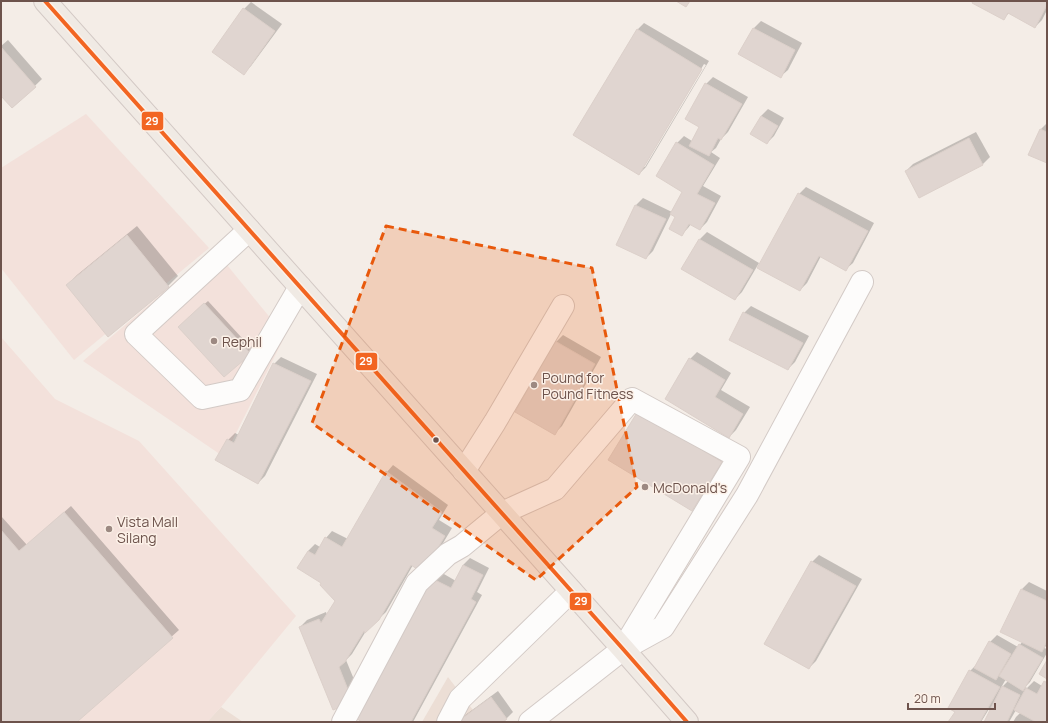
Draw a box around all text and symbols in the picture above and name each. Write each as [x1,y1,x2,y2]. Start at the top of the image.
line badge: 29 [141,111,164,131]
text: 29 [145,113,159,128]
place label: Rephil [222,332,262,351]
marker: Rephil [209,336,219,346]
line badge: 29 [355,352,378,371]
text: 29 [359,353,373,368]
place label: Pound for Pound Fitness [542,368,633,403]
marker: Pound for Pound Fitness [529,380,539,390]
unlabelled marker [431,435,441,445]
place label: McDonald's [653,478,727,497]
marker: McDonald's [640,482,650,492]
place label: Vista Mall Silang [117,512,178,547]
marker: Vista Mall Silang [104,524,114,534]
line badge: 29 [569,592,592,611]
text: 29 [574,593,588,608]
scale bar [908,685,995,711]
text: 20 m [914,690,941,707]

